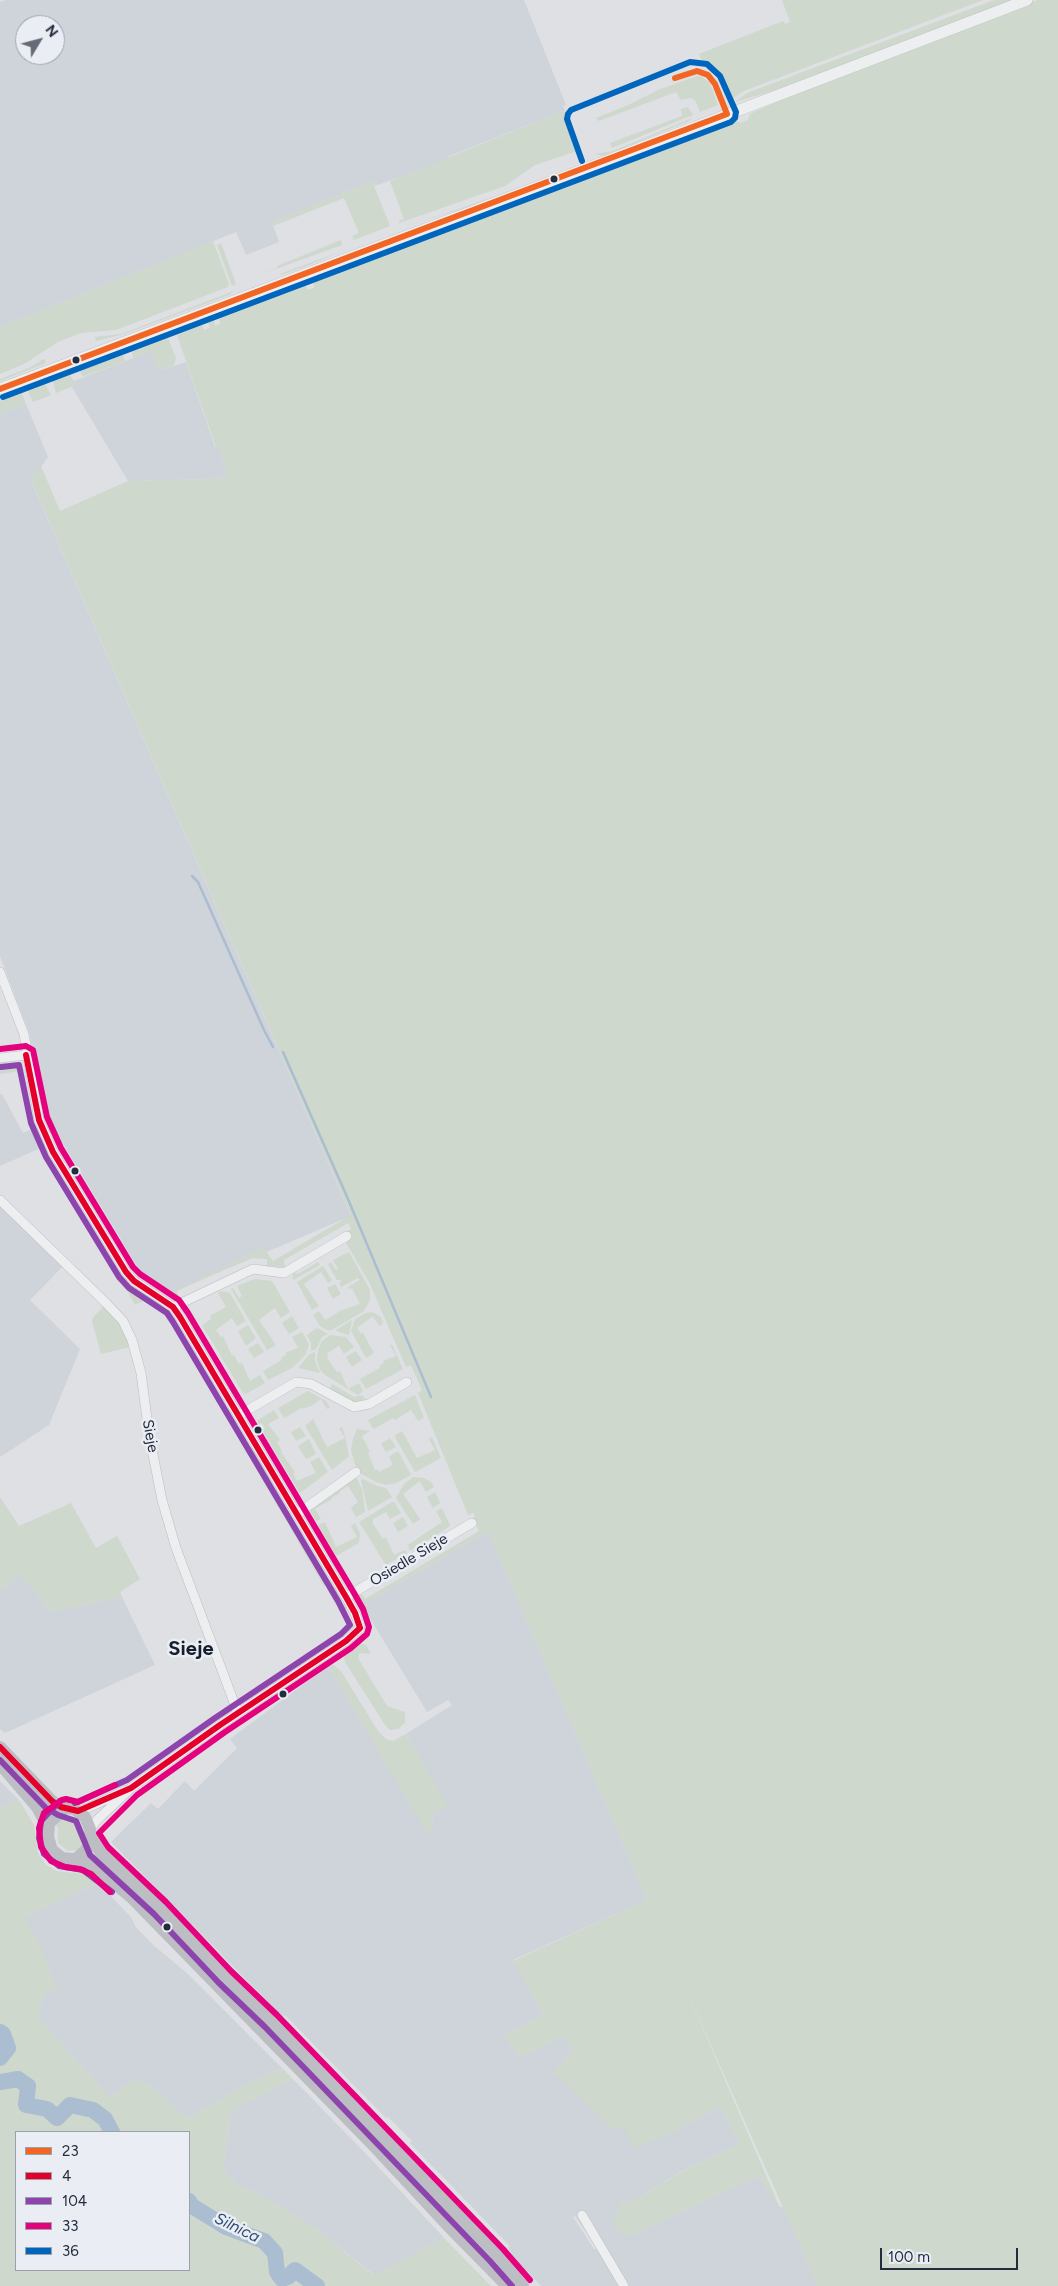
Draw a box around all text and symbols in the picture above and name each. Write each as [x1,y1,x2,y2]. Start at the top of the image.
north arrow [15,15,65,65]
text: N [42,22,62,41]
unlabelled marker [549,174,559,184]
unlabelled marker [71,355,81,365]
unlabelled marker [70,1166,80,1176]
street label: Sieje [138,1418,162,1454]
unlabelled marker [253,1425,263,1435]
street label: Osiedle Sieje [367,1530,451,1590]
district label: Sieje [168,1637,214,1661]
unlabelled marker [278,1689,288,1699]
unlabelled marker [162,1922,172,1932]
legend [15,2131,190,2271]
text: 23 [62,2142,79,2160]
text: 4 [62,2167,71,2185]
text: 104 [62,2192,87,2210]
water label: Silnica [211,2209,263,2247]
text: 33 [62,2217,78,2235]
scale bar [883,2238,1020,2270]
text: 36 [62,2242,79,2260]
text: 100 m [888,2248,930,2266]

